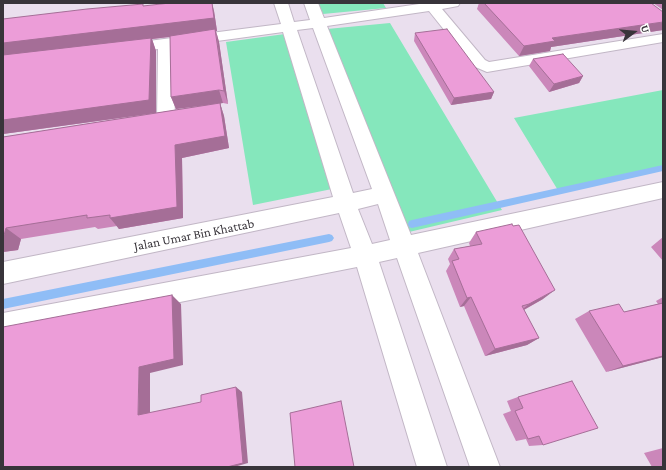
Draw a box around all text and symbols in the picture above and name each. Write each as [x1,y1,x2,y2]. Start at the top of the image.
north arrow [614,12,654,52]
text: U [639,23,652,34]
street label: Jalan Umar Bin Khattab [132,216,256,254]

